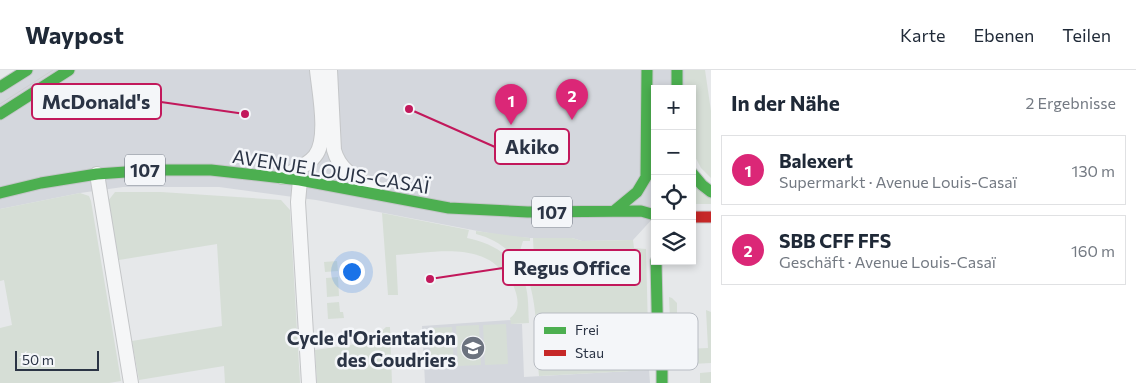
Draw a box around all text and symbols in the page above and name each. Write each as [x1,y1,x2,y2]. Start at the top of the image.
text: Waypost [25,20,124,49]
text: Karte [900,24,945,46]
text: Ebenen [973,24,1034,46]
text: Teilen [1062,24,1111,46]
pin: 2 [556,79,588,120]
callout: McDonald's [32,84,161,119]
pin: 1 [495,84,527,125]
map controls [651,85,696,265]
button: + [651,85,696,130]
text: McDonald's [42,89,150,113]
text: In der Nähe [731,90,840,115]
text: 2 Ergebnisse [1026,93,1116,112]
callout: Akiko [495,129,569,164]
button: − [651,130,696,175]
text: Akiko [505,134,559,158]
street label: AVENUE LOUIS-CASAÏ [231,144,432,198]
text: Balexert [779,149,853,172]
road number: 107 [125,154,165,186]
text: 1 [744,161,752,180]
text: 130 m [1072,161,1115,180]
text: Supermarkt · Avenue Louis-Casaï [779,172,1017,191]
button: locate [651,175,696,220]
road number: 107 [532,196,572,228]
button: layers [651,220,696,265]
text: SBB CFF FFS [779,229,891,252]
text: 2 [743,241,753,260]
text: 160 m [1071,241,1115,260]
callout: Regus Office [503,250,640,285]
text: Geschäft · Avenue Louis-Casaï [779,252,996,271]
text: Regus Office [513,255,631,279]
your location [339,259,365,285]
legend [534,313,698,370]
text: Frei [575,321,599,338]
place label: Cycle d'Orientation des Coudriers [287,326,456,371]
school or university icon: Cycle d'Orientation des Coudriers [460,335,486,361]
text: Stau [575,344,604,361]
scale bar [15,348,99,371]
text: 50 m [22,351,54,368]

